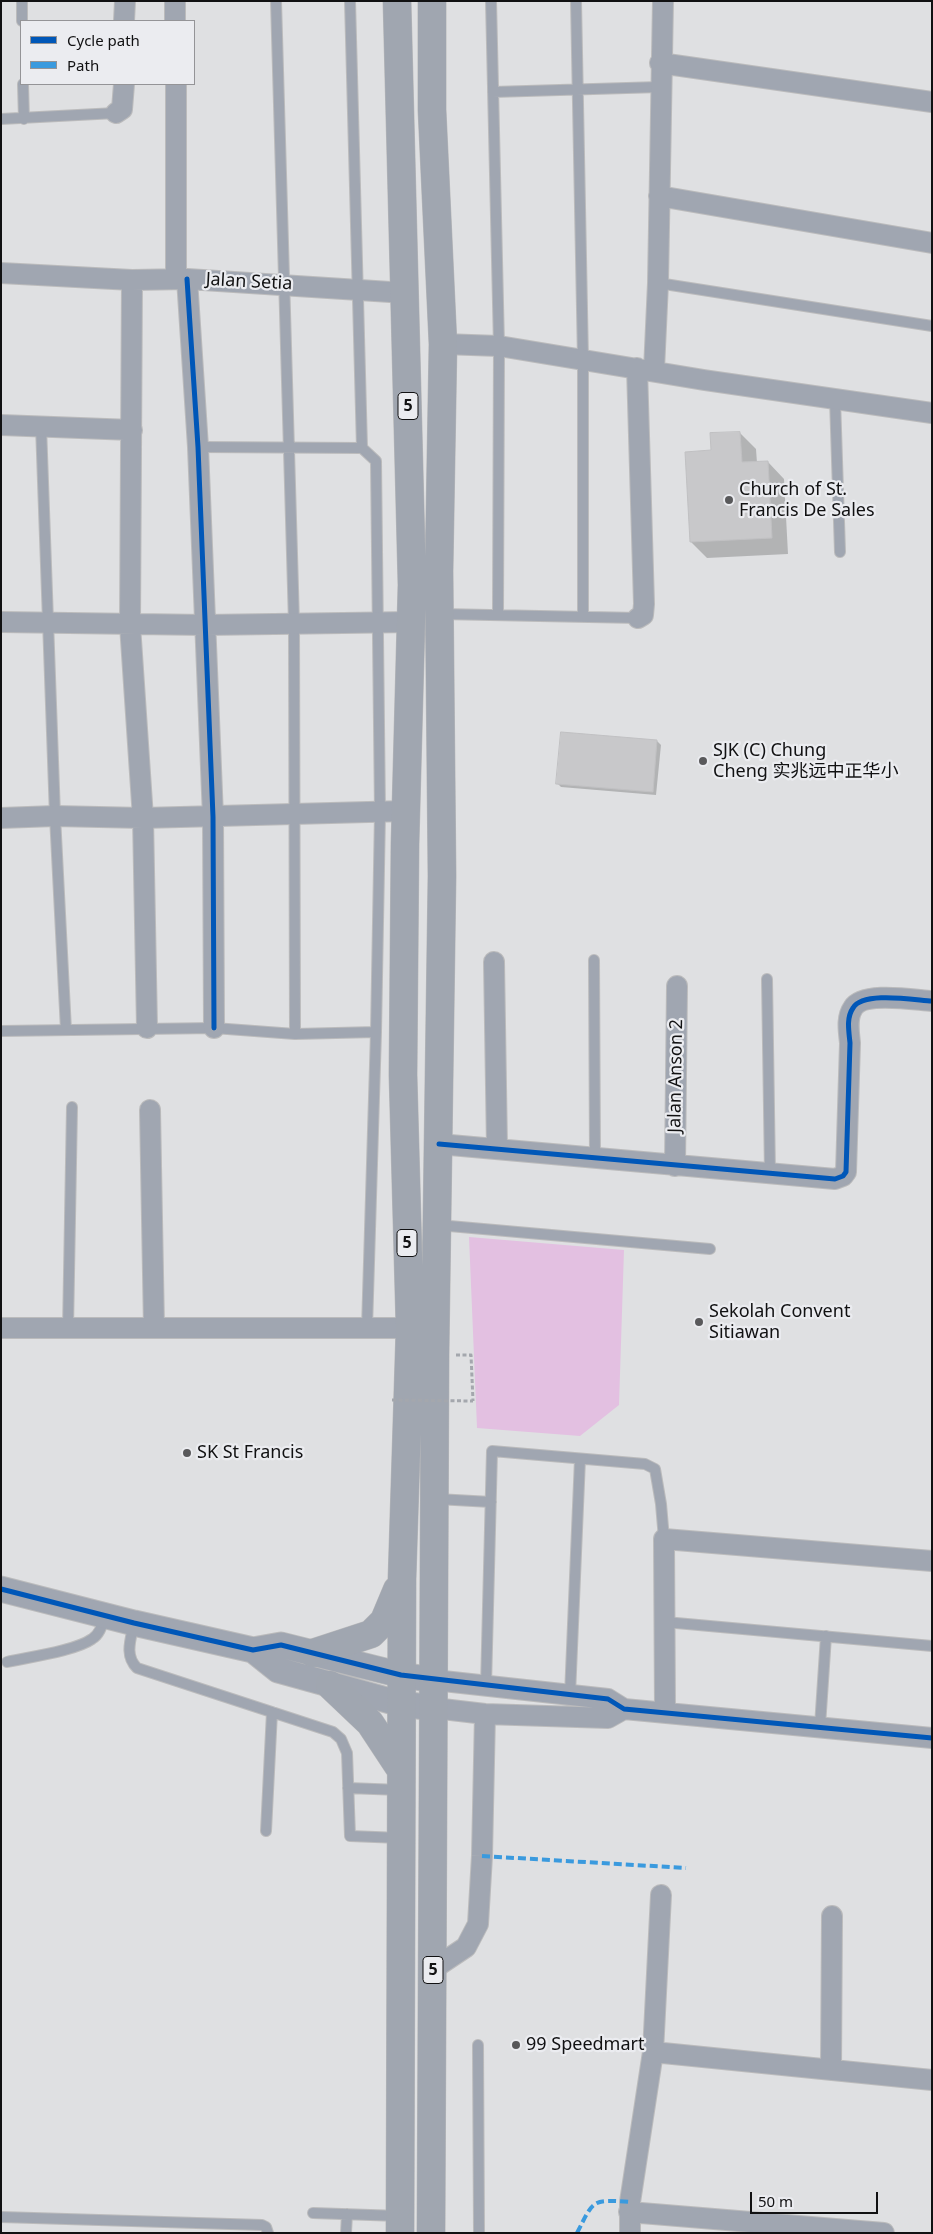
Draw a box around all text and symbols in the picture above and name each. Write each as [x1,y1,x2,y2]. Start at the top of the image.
legend [20,20,195,85]
text: Cycle path [67,30,140,50]
text: Path [67,55,99,75]
street label: Jalan Setia [205,269,293,295]
road number: 5 [398,392,418,420]
place label: Church of St. Francis De Sales [739,479,875,522]
marker: Church of St. Francis De Sales [723,494,735,506]
place label: SJK (C) Chung Cheng 实兆远中正华小 [713,740,899,782]
marker: SJK (C) Chung Cheng 实兆远中正华小 [697,755,709,767]
street label: Jalan Anson 2 [664,1019,688,1133]
road number: 5 [397,1230,417,1256]
place label: Sekolah Convent Sitiawan [709,1301,850,1344]
marker: Sekolah Convent Sitiawan [693,1316,705,1328]
place label: SK St Francis [197,1442,303,1464]
marker: SK St Francis [181,1447,193,1459]
road number: 5 [423,1956,443,1984]
place label: 99 Speedmart [526,2034,644,2056]
marker: 99 Speedmart [510,2039,522,2051]
scale bar [753,2182,880,2214]
text: 50 m [758,2191,793,2211]

